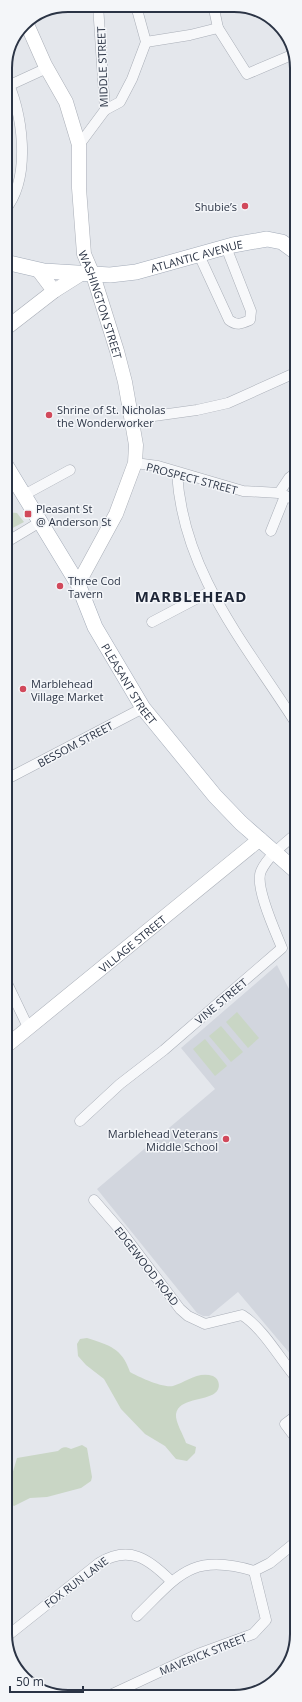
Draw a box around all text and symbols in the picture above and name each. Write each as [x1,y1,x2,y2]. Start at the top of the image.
street label: MIDDLE STREET [93,26,111,108]
place label: Shubie’s [195,199,237,214]
marker: Shubie’s [240,201,250,211]
street label: ATLANTIC AVENUE [149,236,244,275]
street label: WASHINGTON STREET [76,248,126,360]
place label: Shrine of St. Nicholas the Wonderworker [57,402,166,430]
marker: Shrine of St. Nicholas the Wonderworker [44,410,54,420]
street label: PROSPECT STREET [145,459,239,497]
place label: Pleasant St @ Anderson St [36,501,111,529]
marker: Pleasant St @ Anderson St [23,509,33,519]
place label: Three Cod Tavern [68,573,121,601]
marker: Three Cod Tavern [55,581,65,591]
district label: MARBLEHEAD [135,586,247,606]
street label: PLEASANT STREET [99,640,161,727]
place label: Marblehead Village Market [31,676,103,704]
marker: Marblehead Village Market [18,684,28,694]
street label: BESSOM STREET [34,718,116,770]
street label: VILLAGE STREET [95,912,169,975]
street label: VINE STREET [192,975,250,1027]
place label: Marblehead Veterans Middle School [108,1126,218,1154]
marker: Marblehead Veterans Middle School [221,1134,231,1144]
street label: EDGEWOOD ROAD [111,1223,183,1309]
street label: FOX RUN LANE [41,1553,111,1611]
street label: MAVERICK STREET [157,1630,249,1678]
scale bar [10,1668,83,1694]
text: 50 m [16,1673,44,1690]

